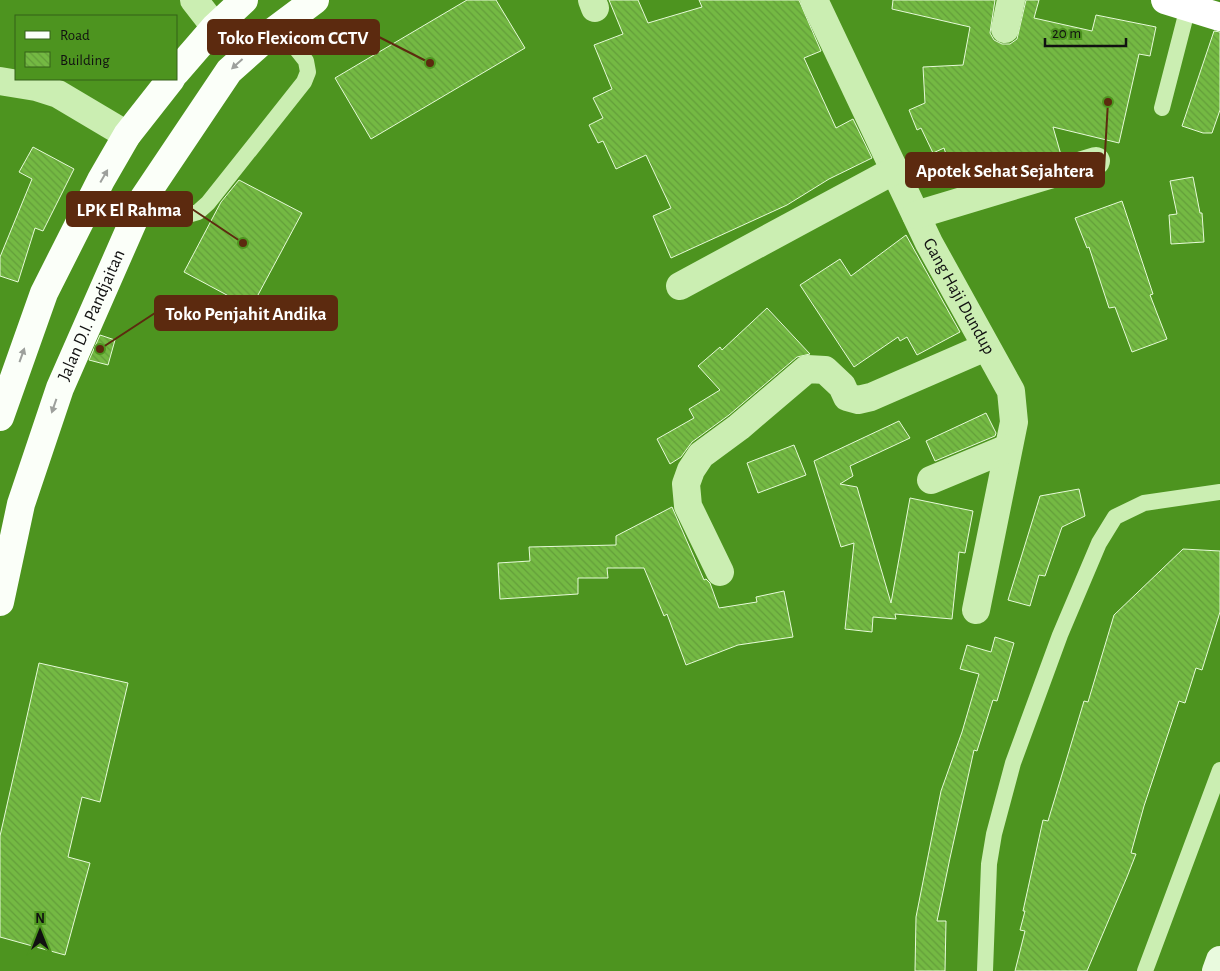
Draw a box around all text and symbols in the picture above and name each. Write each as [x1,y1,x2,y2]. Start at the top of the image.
legend [15,15,178,80]
scale bar [1045,15,1126,47]
callout: Toko Flexicom CCTV [208,20,379,54]
text: 20 m [1052,26,1081,41]
text: Road [60,28,90,43]
text: Toko Flexicom CCTV [218,29,369,48]
text: Building [60,53,110,68]
one-way arrow [231,58,243,70]
callout: Apotek Sehat Sejahtera [906,153,1104,187]
text: Apotek Sehat Sejahtera [916,162,1094,181]
one-way arrow [99,169,108,182]
callout: LPK El Rahma [67,192,192,226]
text: LPK El Rahma [76,201,182,220]
street label: Gang Haji Dundup [919,235,998,358]
street label: Jalan D.I. Pandjaitan [55,247,129,384]
callout: Toko Penjahit Andika [155,296,337,330]
text: Toko Penjahit Andika [165,305,327,324]
one-way arrow [18,347,26,362]
one-way arrow [50,399,57,414]
north arrow [15,906,65,956]
text: N [35,912,45,926]

